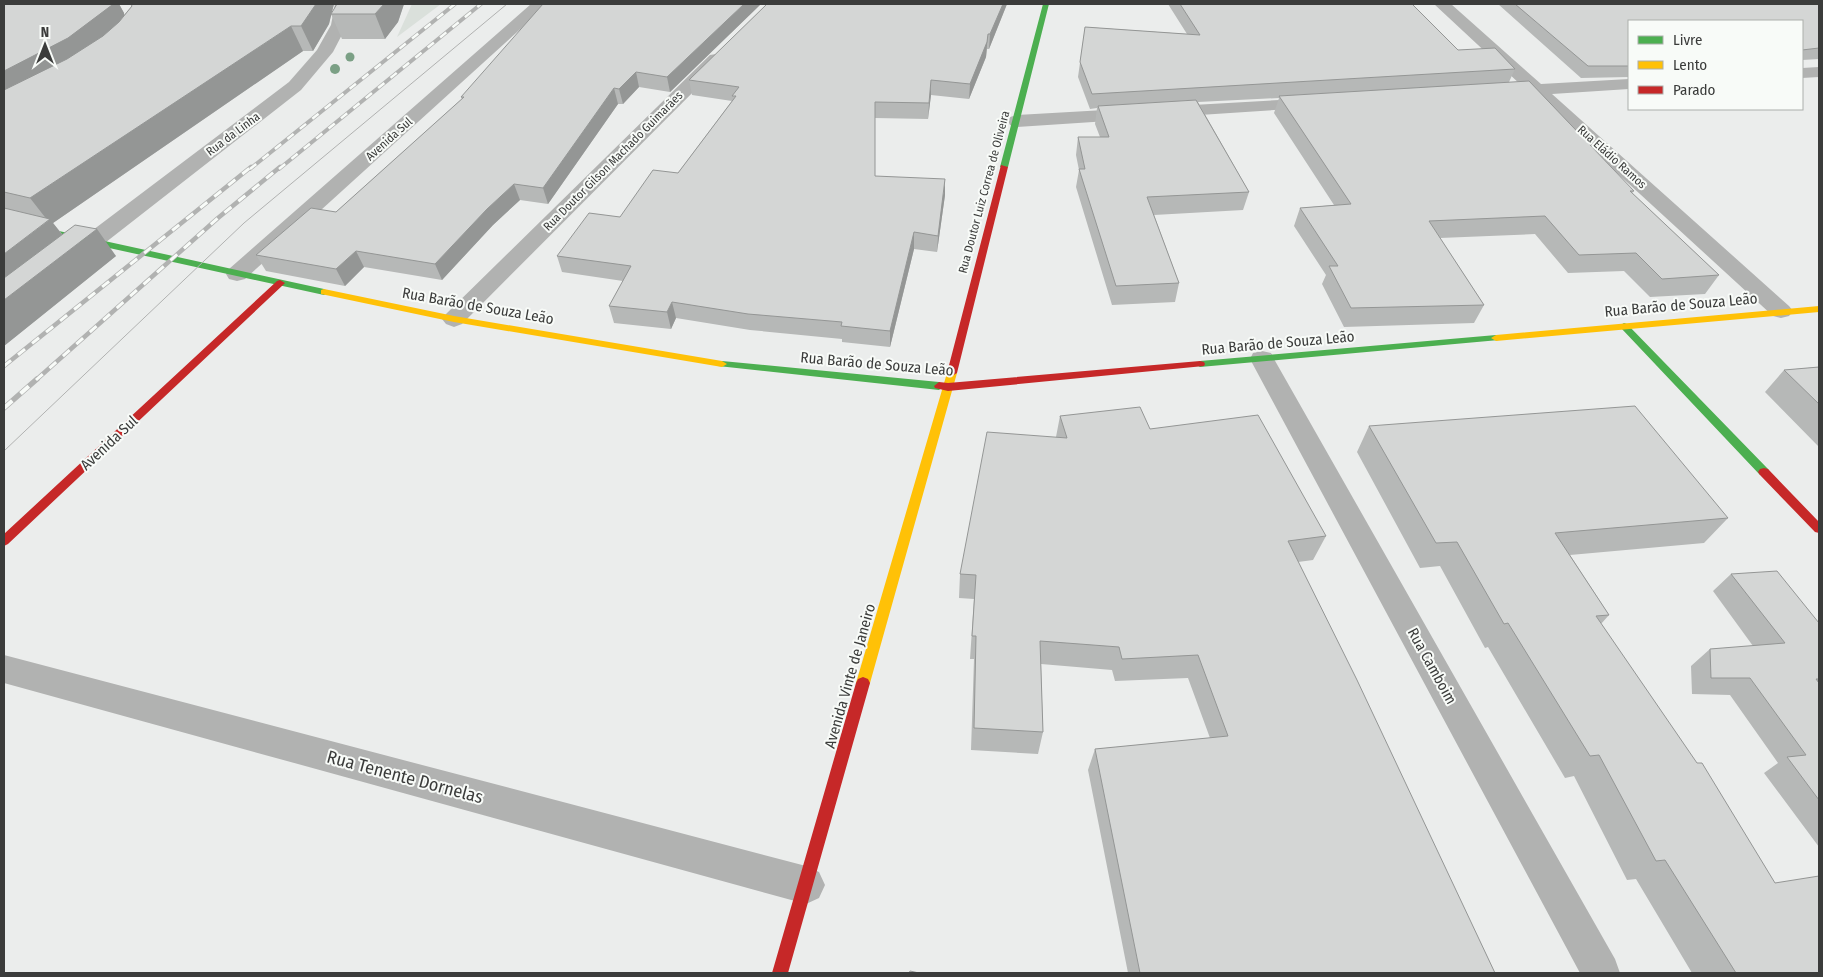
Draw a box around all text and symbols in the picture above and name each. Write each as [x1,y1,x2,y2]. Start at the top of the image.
north arrow [20,20,70,70]
legend [1628,20,1803,110]
text: N [41,24,49,41]
text: Livre [1673,31,1702,49]
text: Lento [1673,56,1707,74]
text: Parado [1673,81,1716,99]
street label: Rua Doutor Gilson Machado Guimarães [540,88,686,234]
street label: Rua da Linha [203,109,263,159]
street label: Rua Doutor Luiz Correa de Oliveira [956,109,1012,275]
street label: Avenida Sul [363,115,415,163]
street label: Rua Eládio Ramos [1575,122,1649,192]
street label: Rua Barão de Souza Leão [401,284,555,328]
street label: Rua Barão de Souza Leão [1604,289,1758,321]
street label: Rua Barão de Souza Leão [1201,327,1355,359]
street label: Rua Barão de Souza Leão [800,348,954,380]
street label: Avenida Sul [77,412,141,474]
street label: Avenida Vinte de Janeiro [821,601,879,750]
street label: Rua Camboim [1404,625,1460,707]
street label: Rua Tenente Dornelas [325,746,486,809]

